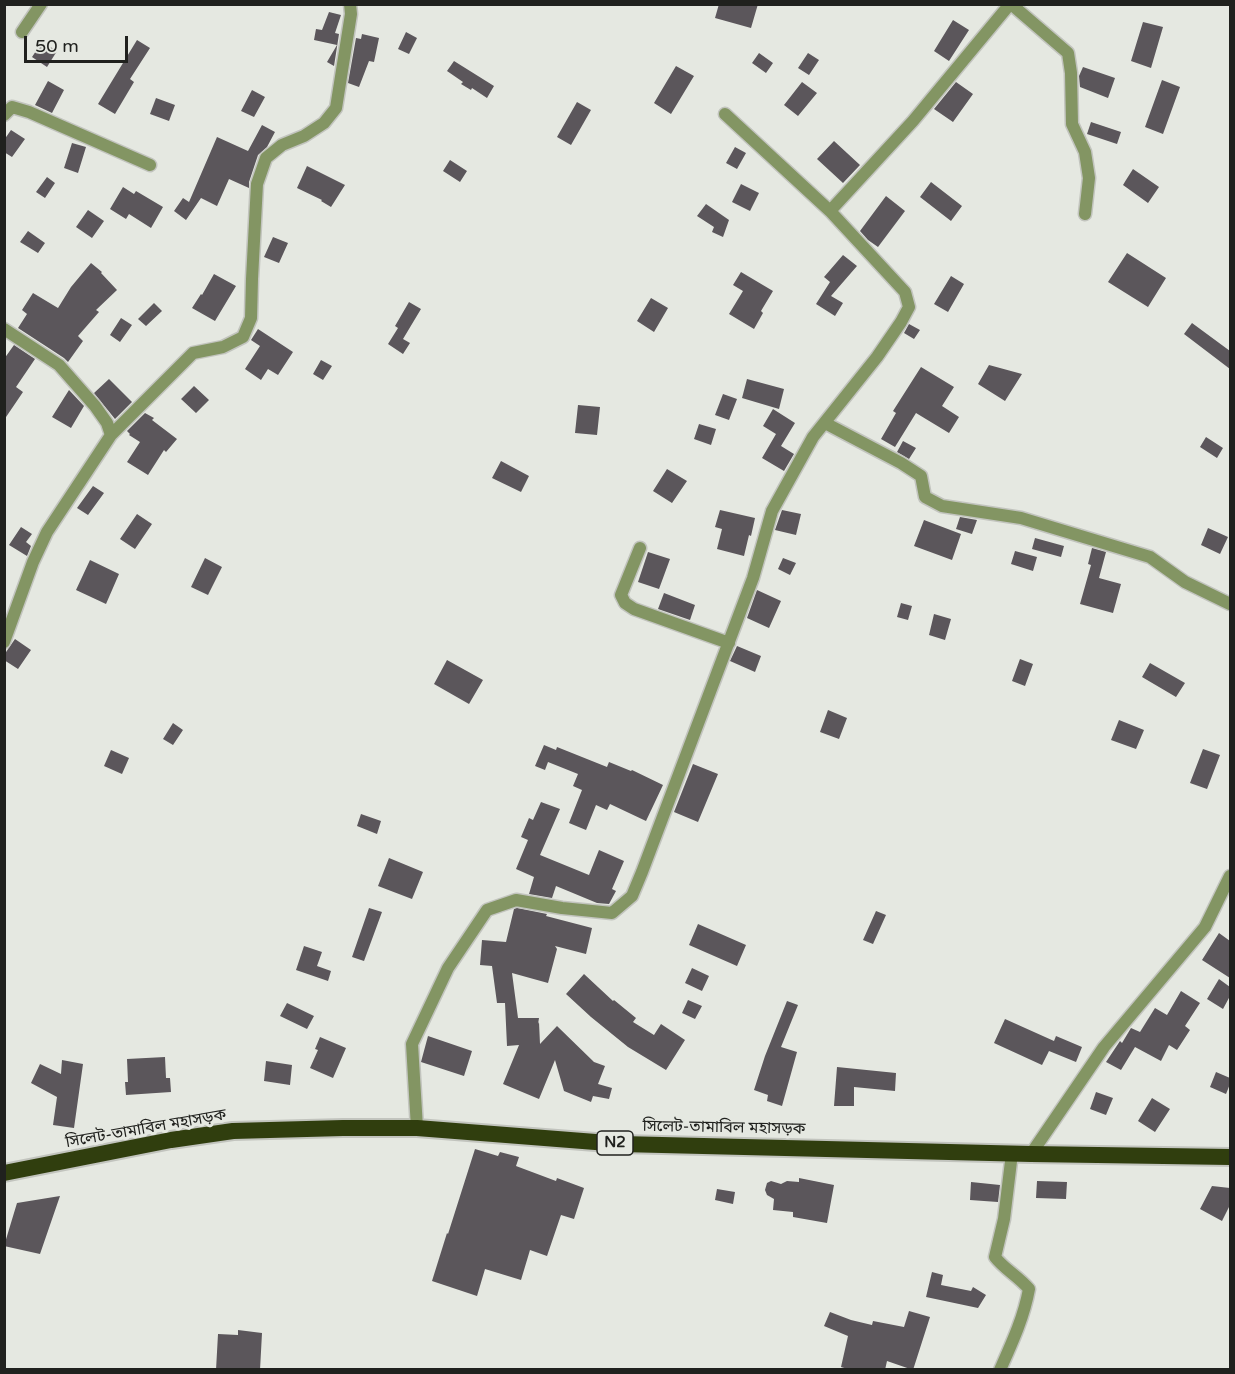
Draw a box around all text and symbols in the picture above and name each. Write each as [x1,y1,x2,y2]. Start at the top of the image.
scale bar [27,24,130,62]
text: 50 m [35,35,79,57]
street label: সিলেট-তামাবিল মহাসড়ক [64,1105,228,1153]
street label: সিলেট-তামাবিল মহাসড়ক [642,1117,806,1139]
road number: N2 [597,1131,633,1155]

